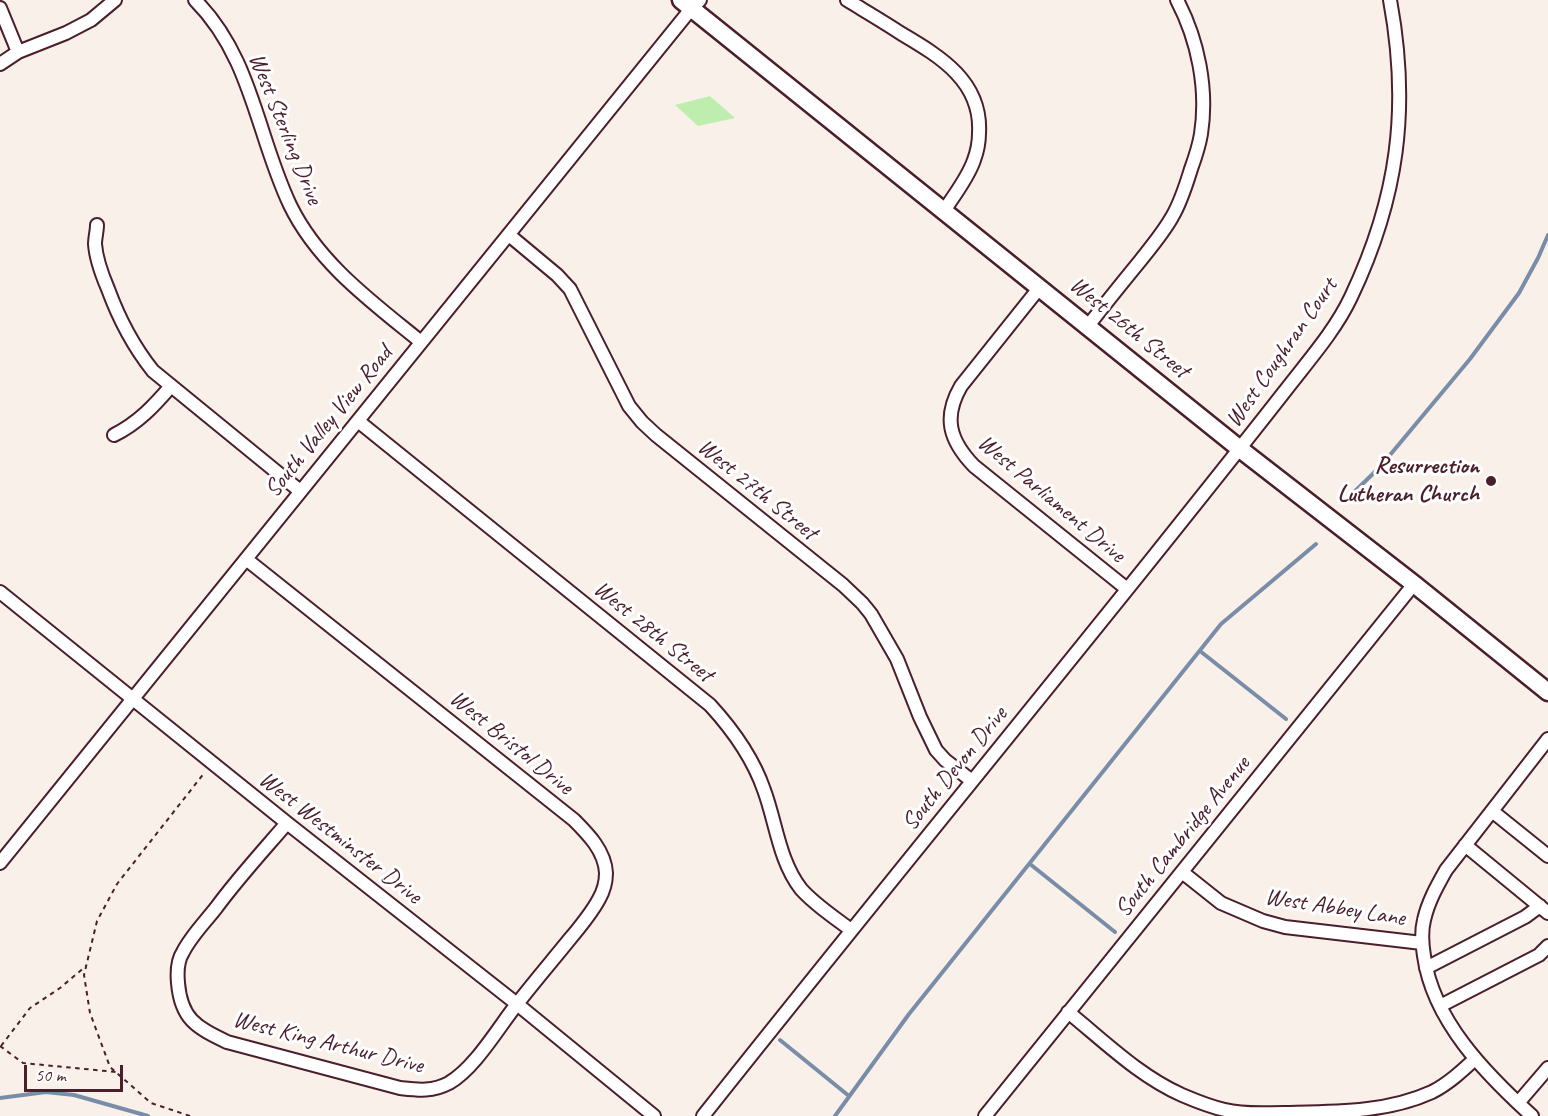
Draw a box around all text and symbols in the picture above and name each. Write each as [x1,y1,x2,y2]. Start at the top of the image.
street label: West Sterling Drive [242,49,328,209]
street label: West 26th Street [1063,271,1195,385]
street label: West Coughran Court [1220,273,1344,433]
street label: South Valley View Road [259,340,399,504]
street label: West Parliament Drive [971,429,1131,569]
street label: West 27th Street [691,433,823,547]
place label: Resurrection Lutheran Church [1337,453,1479,509]
marker: Resurrection Lutheran Church [1484,474,1498,488]
street label: West 28th Street [587,575,719,689]
street label: West Bristol Drive [443,684,579,802]
street label: South Devon Drive [896,701,1014,837]
street label: South Cambridge Avenue [1109,751,1257,923]
street label: West Westminster Drive [253,765,427,911]
street label: West Abbey Lane [1263,883,1407,933]
street label: West King Arthur Drive [230,1005,426,1081]
scale bar [27,1053,126,1091]
text: 50 m [35,1064,66,1086]

